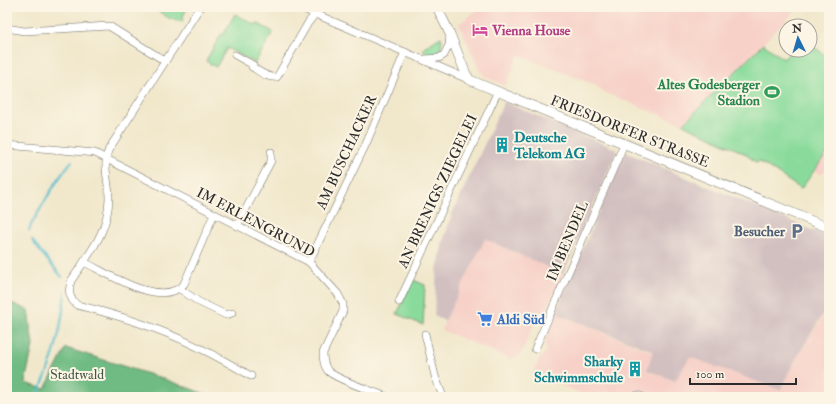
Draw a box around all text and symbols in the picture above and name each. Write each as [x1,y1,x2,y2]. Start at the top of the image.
north arrow [778,18,818,58]
hotel icon: Vienna House [471,21,489,39]
place label: Vienna House [491,22,571,39]
text: N [791,22,804,36]
place label: Altes Godesberger Stadion [657,76,761,109]
sports icon: Altes Godesberger Stadion [763,83,781,101]
street label: AM BUSCHACKER [312,91,381,213]
street label: FRIESDORFER STRASSE [548,92,712,171]
street label: AN BRENIGS ZIEGELEI [394,111,481,272]
place label: Deutsche Telekom AG [513,129,586,162]
building icon: Deutsche Telekom AG [493,136,511,154]
street label: IM ERLENGRUND [194,184,318,261]
street label: IM BENDEL [543,199,592,284]
parking icon: Besucher [788,222,806,240]
place label: Besucher [734,223,786,240]
supermarket icon: Aldi Süd [476,310,494,328]
place label: Aldi Süd [496,311,545,328]
place label: Sharky Schwimmschule [534,353,624,386]
building icon: Sharky Schwimmschule [626,360,644,378]
scale bar [690,360,796,386]
park label: Stadtwald [50,366,104,383]
text: 100 m [696,367,725,382]

